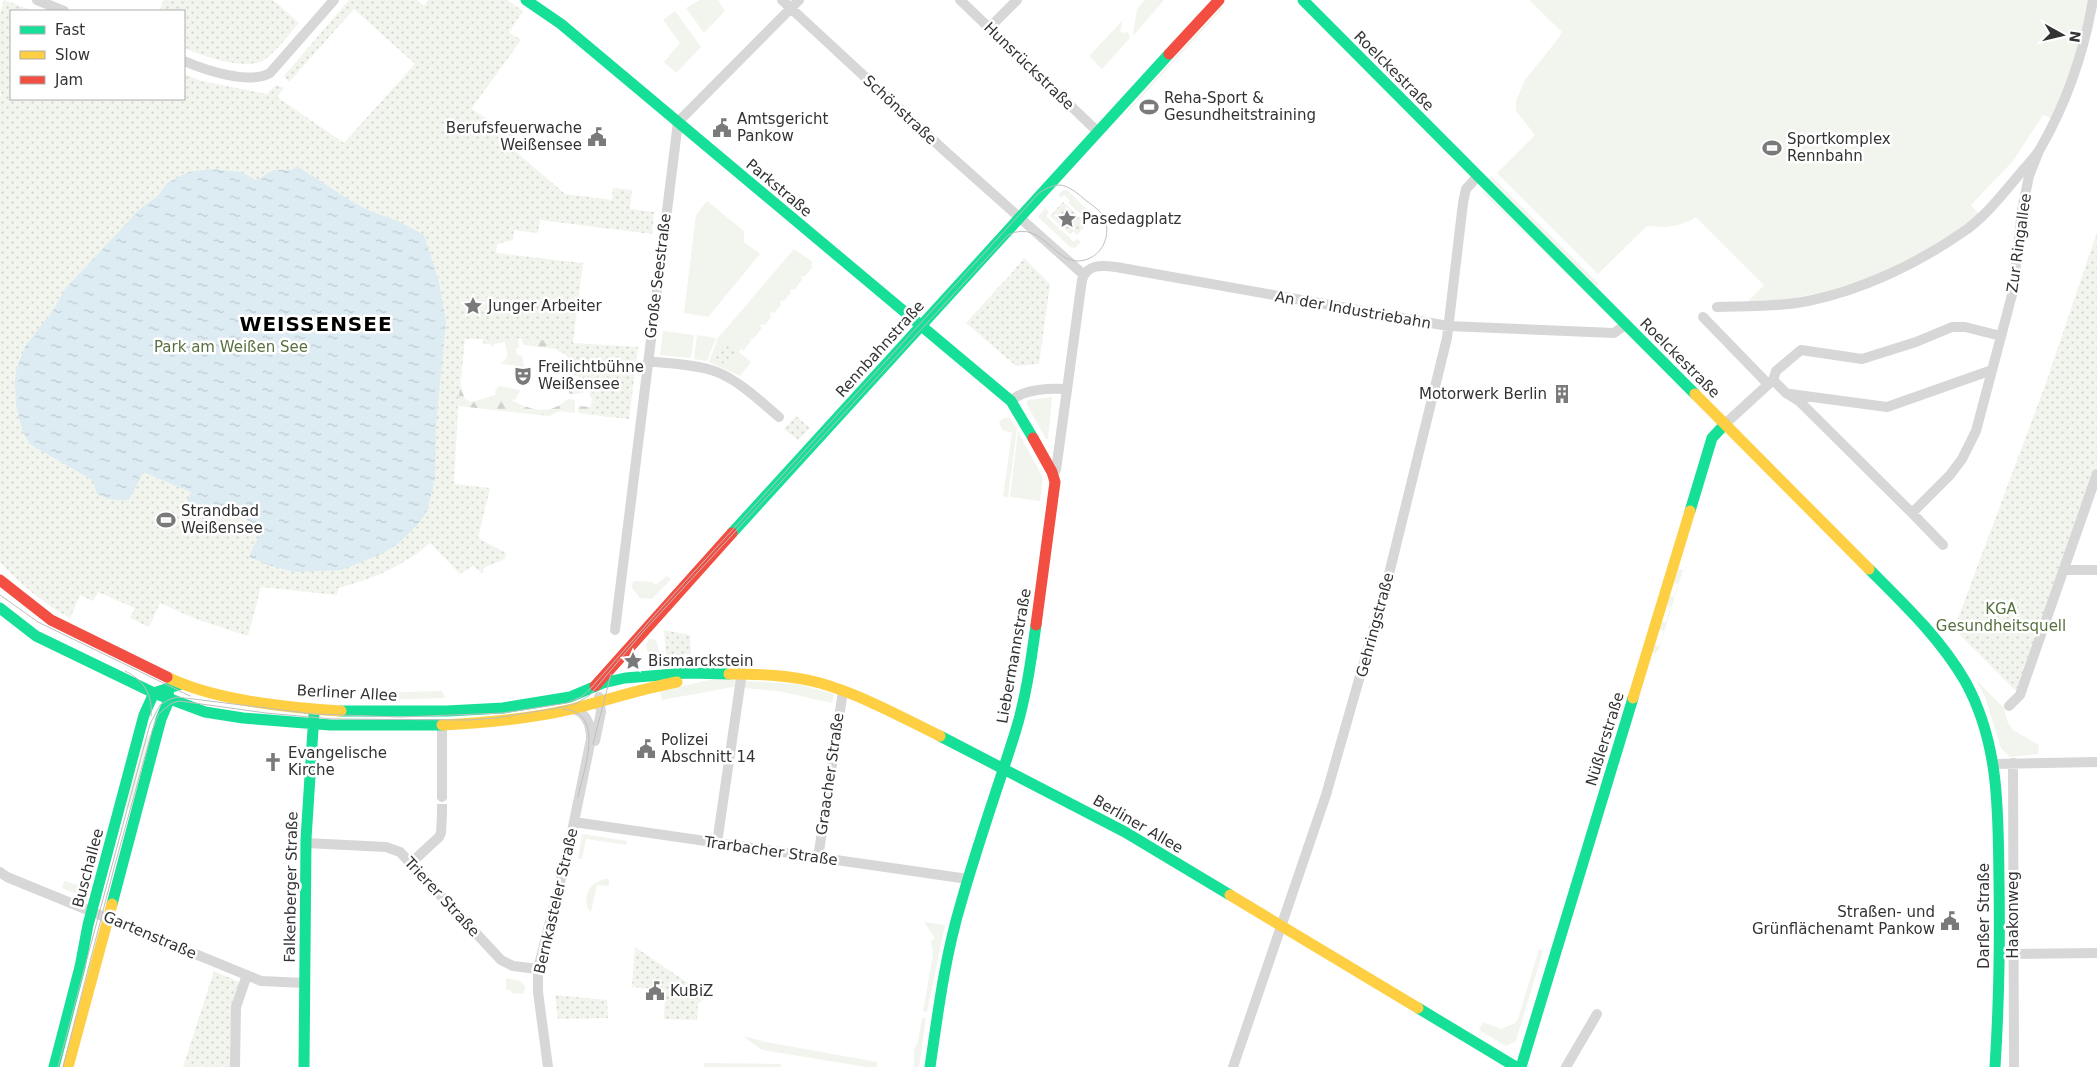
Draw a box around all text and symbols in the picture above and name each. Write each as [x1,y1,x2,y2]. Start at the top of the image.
legend [10,10,185,100]
north arrow [2037,10,2087,60]
street label: Hunsrückstraße [980,18,1078,114]
text: Fast [55,21,85,39]
street label: Roelckestraße [1350,27,1438,115]
text: N [2066,30,2084,44]
text: Slow [55,46,90,64]
text: Jam [54,71,83,89]
street label: Schönstraße [860,71,940,149]
place label: Reha-Sport & Gesundheitstraining [1164,89,1316,124]
sports icon: Reha-Sport & Gesundheitstraining [1138,96,1160,118]
place label: Amtsgericht Pankow [737,110,828,145]
public building icon: Amtsgericht Pankow [711,117,733,139]
place label: Berufsfeuerwache Weißensee [446,119,582,154]
public building icon: Berufsfeuerwache Weißensee [586,126,608,148]
place label: Sportkomplex Rennbahn [1787,130,1891,165]
sports icon: Sportkomplex Rennbahn [1761,137,1783,159]
street label: Parkstraße [743,155,815,221]
street label: Zur Ringallee [2003,192,2035,294]
place icon: Pasedagplatz [1056,208,1078,230]
place label: Pasedagplatz [1082,210,1182,228]
street label: Große Seestraße [641,212,675,340]
street label: An der Industriebahn [1274,287,1432,333]
place icon: Junger Arbeiter [462,295,484,317]
place label: Junger Arbeiter [487,297,603,315]
street label: Rennbahnstraße [832,297,928,401]
district label: WEISSENSEE [239,312,393,336]
street label: Roelckestraße [1636,314,1724,402]
park label: Park am Weißen See [154,338,308,356]
place label: Freilichtbühne Weißensee [538,358,644,393]
theatre icon: Freilichtbühne Weißensee [512,365,534,387]
building icon: Motorwerk Berlin [1551,383,1573,405]
place label: Motorwerk Berlin [1419,385,1547,403]
place label: Strandbad Weißensee [181,502,263,537]
sports icon: Strandbad Weißensee [155,509,177,531]
street label: Gehringstraße [1352,571,1398,679]
street label: Liebermannstraße [993,587,1035,725]
park label: KGA Gesundheitsquell [1936,600,2066,635]
place icon: Bismarckstein [622,650,644,672]
place label: Bismarckstein [648,652,753,670]
street label: Berliner Allee [296,681,398,705]
street label: Nüßlerstraße [1582,690,1628,788]
street label: Graacher Straße [812,712,848,836]
place label: Polizei Abschnitt 14 [661,731,756,766]
public building icon: Polizei Abschnitt 14 [635,738,657,760]
place label: Evangelische Kirche [288,744,387,779]
church icon: Evangelische Kirche [262,751,284,773]
street label: Berliner Allee [1090,791,1186,857]
street label: Falkenberger Straße [281,811,301,963]
street label: Buschallee [69,826,107,910]
street label: Bernkasteler Straße [530,826,582,976]
street label: Trarbacher Straße [702,833,839,869]
street label: Trierer Straße [400,853,483,940]
street label: Darßer Straße [1975,863,1993,969]
street label: Haakonweg [2004,871,2022,959]
place label: Straßen- und Grünflächenamt Pankow [1752,903,1935,938]
street label: Gartenstraße [101,907,199,963]
public building icon: Straßen- und Grünflächenamt Pankow [1939,910,1961,932]
public building icon: KuBiZ [644,980,666,1002]
place label: KuBiZ [670,982,713,1000]

